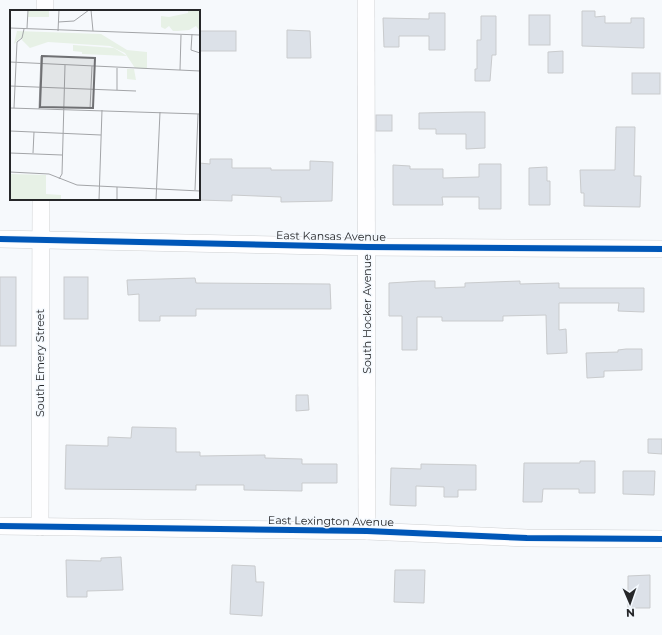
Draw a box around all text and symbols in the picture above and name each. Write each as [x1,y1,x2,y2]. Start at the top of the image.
inset map [10,10,200,200]
street label: East Kansas Avenue [276,228,386,244]
street label: South Hocker Avenue [360,254,374,374]
street label: South Emery Street [33,308,47,417]
street label: East Lexington Avenue [268,513,395,529]
north arrow [610,583,650,623]
text: N [626,606,635,620]

